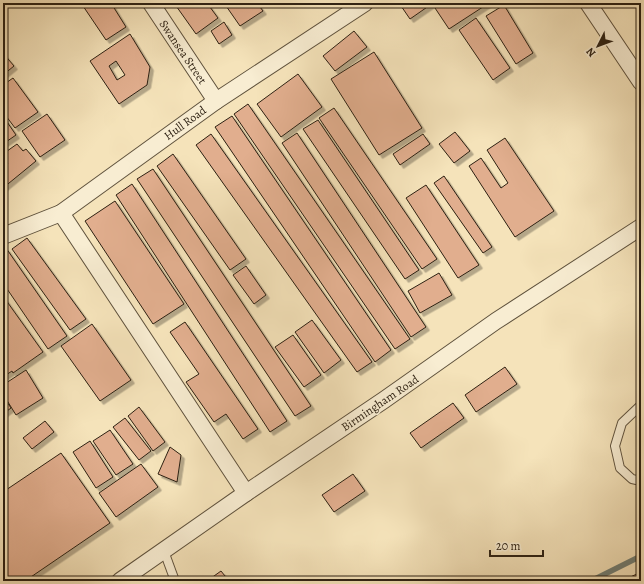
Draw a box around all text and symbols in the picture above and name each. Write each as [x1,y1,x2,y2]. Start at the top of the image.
street label: Swansea Street [156,17,210,87]
north arrow [578,26,618,66]
text: N [583,44,599,60]
street label: Hull Road [161,102,210,144]
street label: Birmingham Road [338,371,422,435]
scale bar [490,532,543,558]
text: 20 m [496,538,520,554]

